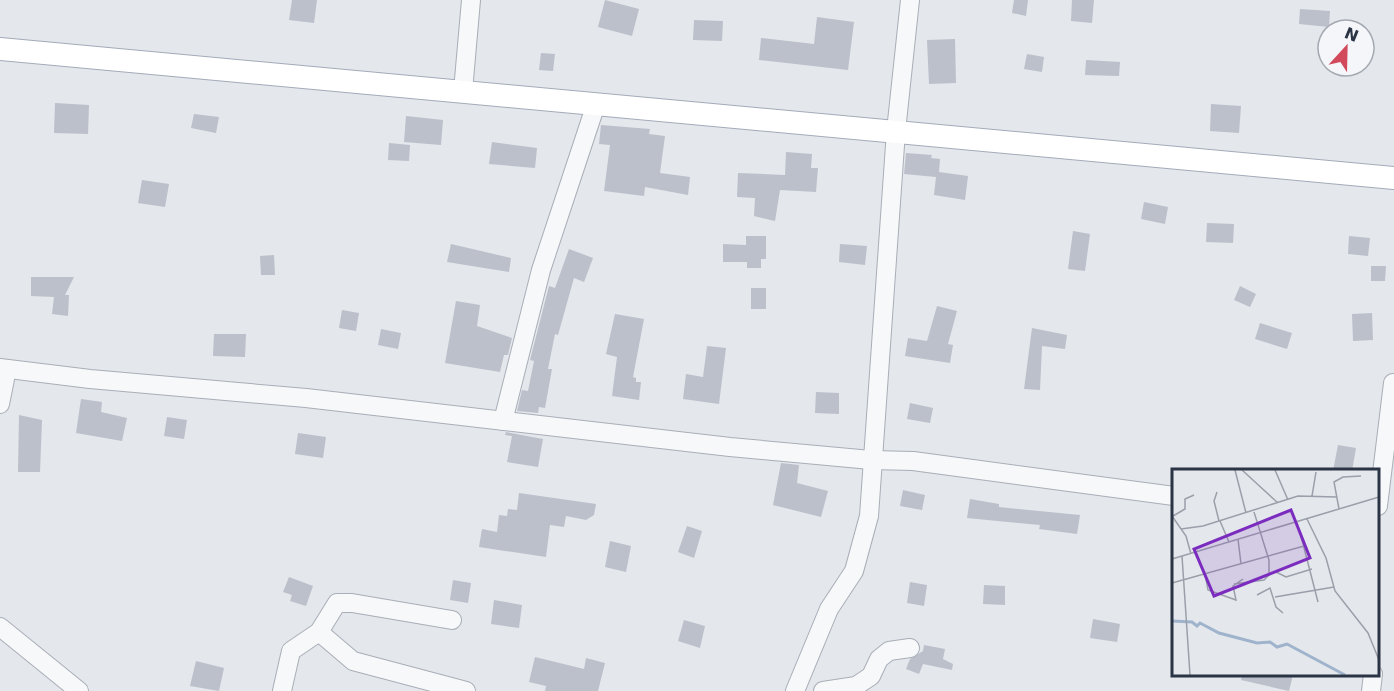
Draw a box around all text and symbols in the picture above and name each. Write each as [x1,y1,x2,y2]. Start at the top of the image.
north arrow [1316,18,1376,78]
text: N [1342,23,1361,46]
inset map [1172,469,1379,676]

